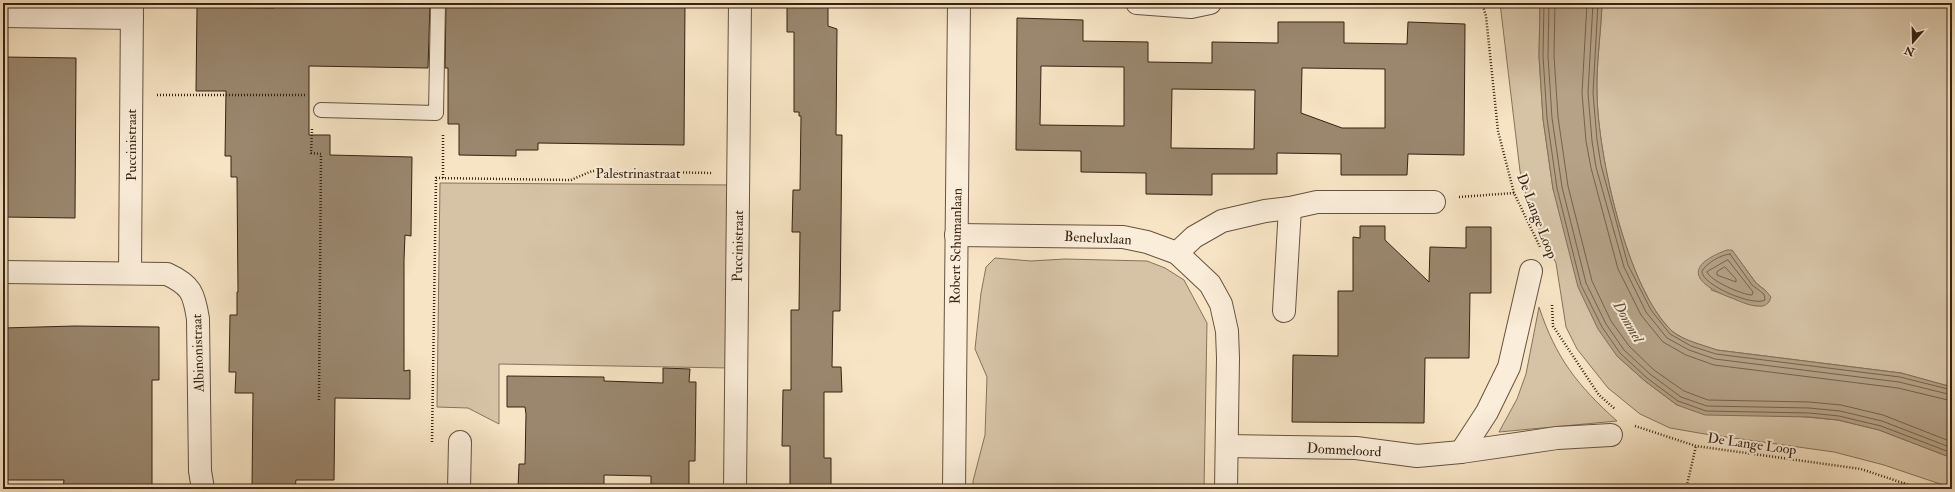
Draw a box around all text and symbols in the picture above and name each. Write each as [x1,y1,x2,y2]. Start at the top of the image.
north arrow [1893,22,1933,62]
text: N [1902,43,1918,59]
street label: Puccinistraat [123,109,140,181]
street label: Palestrinastraat [596,165,681,182]
street label: De Lange Loop [1512,171,1561,261]
street label: Robert Schumanlaan [946,188,966,304]
street label: Puccinistraat [729,209,747,282]
street label: Beneluxlaan [1064,228,1132,248]
water label: Dommel [1608,297,1648,347]
street label: Albinonistraat [188,313,208,393]
street label: De Lange Loop [1706,429,1798,460]
street label: Dommeloord [1306,440,1382,460]

